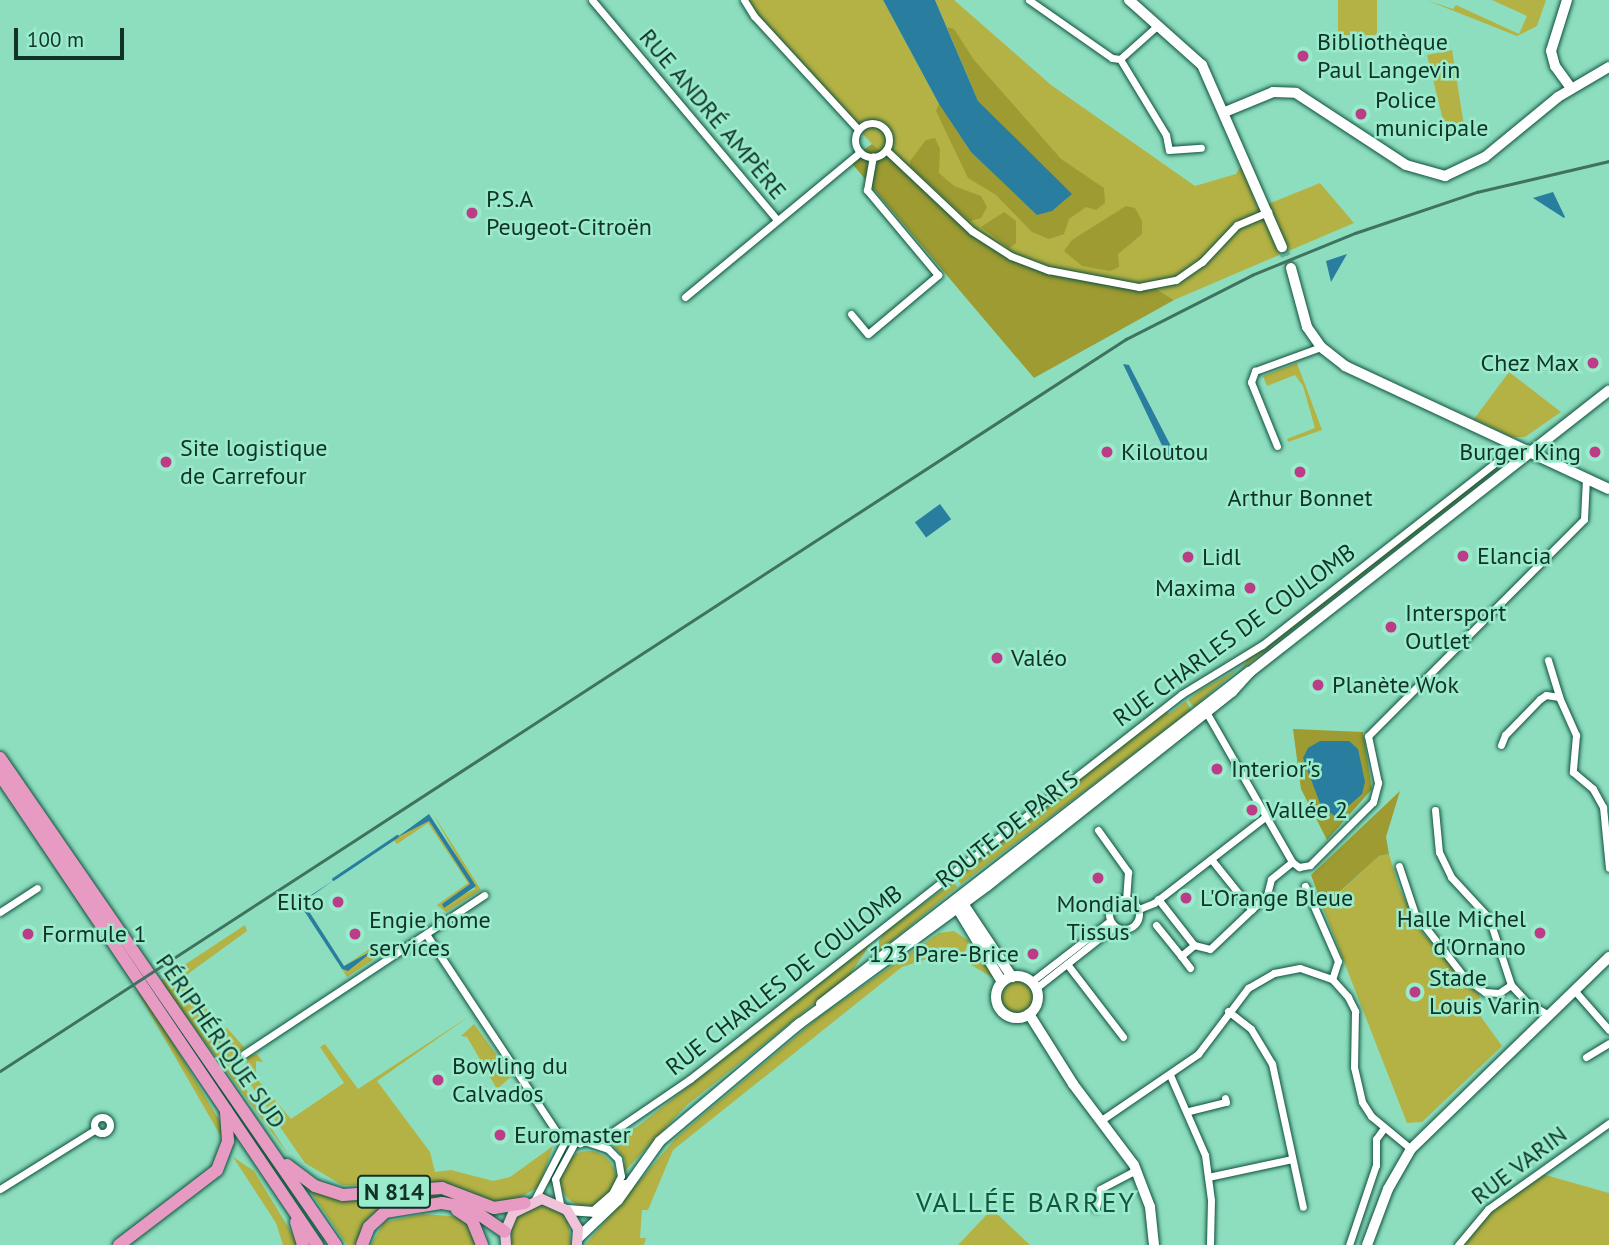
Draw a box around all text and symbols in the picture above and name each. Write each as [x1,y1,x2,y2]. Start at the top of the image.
scale bar [18,14,128,58]
street label: RUE ANDRÉ AMPÈRE [633,22,793,206]
text: 100 m [27,26,84,53]
place label: Bibliothèque Paul Langevin [1317,28,1460,84]
marker: Bibliothèque Paul Langevin [1295,48,1311,64]
place label: Police municipale [1375,86,1488,142]
marker: Police municipale [1353,106,1369,122]
place label: P.S.A Peugeot-Citroën [486,185,652,241]
marker: P.S.A Peugeot-Citroën [464,205,480,221]
place label: Chez Max [1480,349,1579,377]
marker: Chez Max [1585,355,1601,371]
place label: Site logistique de Carrefour [180,434,328,490]
place label: Kiloutou [1121,438,1209,466]
place label: Burger King [1459,438,1581,466]
marker: Kiloutou [1099,444,1115,460]
marker: Burger King [1587,444,1603,460]
marker: Site logistique de Carrefour [158,454,174,470]
marker: Arthur Bonnet [1292,464,1308,480]
place label: Arthur Bonnet [1227,484,1373,512]
street label: RUE CHARLES DE COULOMB [1107,537,1361,733]
place label: Elancia [1477,542,1551,570]
place label: Lidl [1202,543,1241,571]
marker: Elancia [1455,548,1471,564]
marker: Lidl [1180,549,1196,565]
place label: Maxima [1155,574,1236,602]
marker: Maxima [1242,580,1258,596]
place label: Intersport Outlet [1405,599,1506,655]
marker: Intersport Outlet [1383,619,1399,635]
place label: Valéo [1011,644,1067,672]
marker: Valéo [989,650,1005,666]
place label: Planète Wok [1332,671,1459,699]
marker: Planète Wok [1310,677,1326,693]
place label: Interior's [1231,755,1321,783]
marker: Interior's [1209,761,1225,777]
street label: ROUTE DE PARIS [930,764,1084,894]
place label: Vallée 2 [1266,796,1348,824]
marker: Vallée 2 [1244,802,1260,818]
marker: Mondial Tissus [1090,870,1106,886]
street label: RUE CHARLES DE COULOMB [660,879,908,1081]
place label: L'Orange Bleue [1200,884,1353,912]
place label: Elito [277,888,324,916]
place label: Mondial Tissus [1056,890,1140,946]
marker: L'Orange Bleue [1178,890,1194,906]
marker: Elito [330,894,346,910]
place label: Halle Michel d'Ornano [1397,905,1526,961]
place label: Engie home services [369,906,491,962]
place label: Formule 1 [42,920,147,948]
marker: Halle Michel d'Ornano [1532,925,1548,941]
marker: Formule 1 [20,926,36,942]
marker: Engie home services [347,926,363,942]
place label: 123 Pare-Brice [869,940,1019,968]
marker: 123 Pare-Brice [1025,946,1041,962]
street label: PÉRIPHÉRIQUE SUD [150,948,292,1134]
place label: Stade Louis Varin [1429,964,1541,1020]
marker: Stade Louis Varin [1407,984,1423,1000]
place label: Bowling du Calvados [452,1052,568,1108]
marker: Bowling du Calvados [430,1072,446,1088]
street label: RUE VARIN [1465,1119,1573,1211]
place label: Euromaster [514,1121,631,1149]
marker: Euromaster [492,1127,508,1143]
road number: N 814 [356,1172,432,1212]
district label: VALLÉE BARREY [918,1185,1134,1219]

